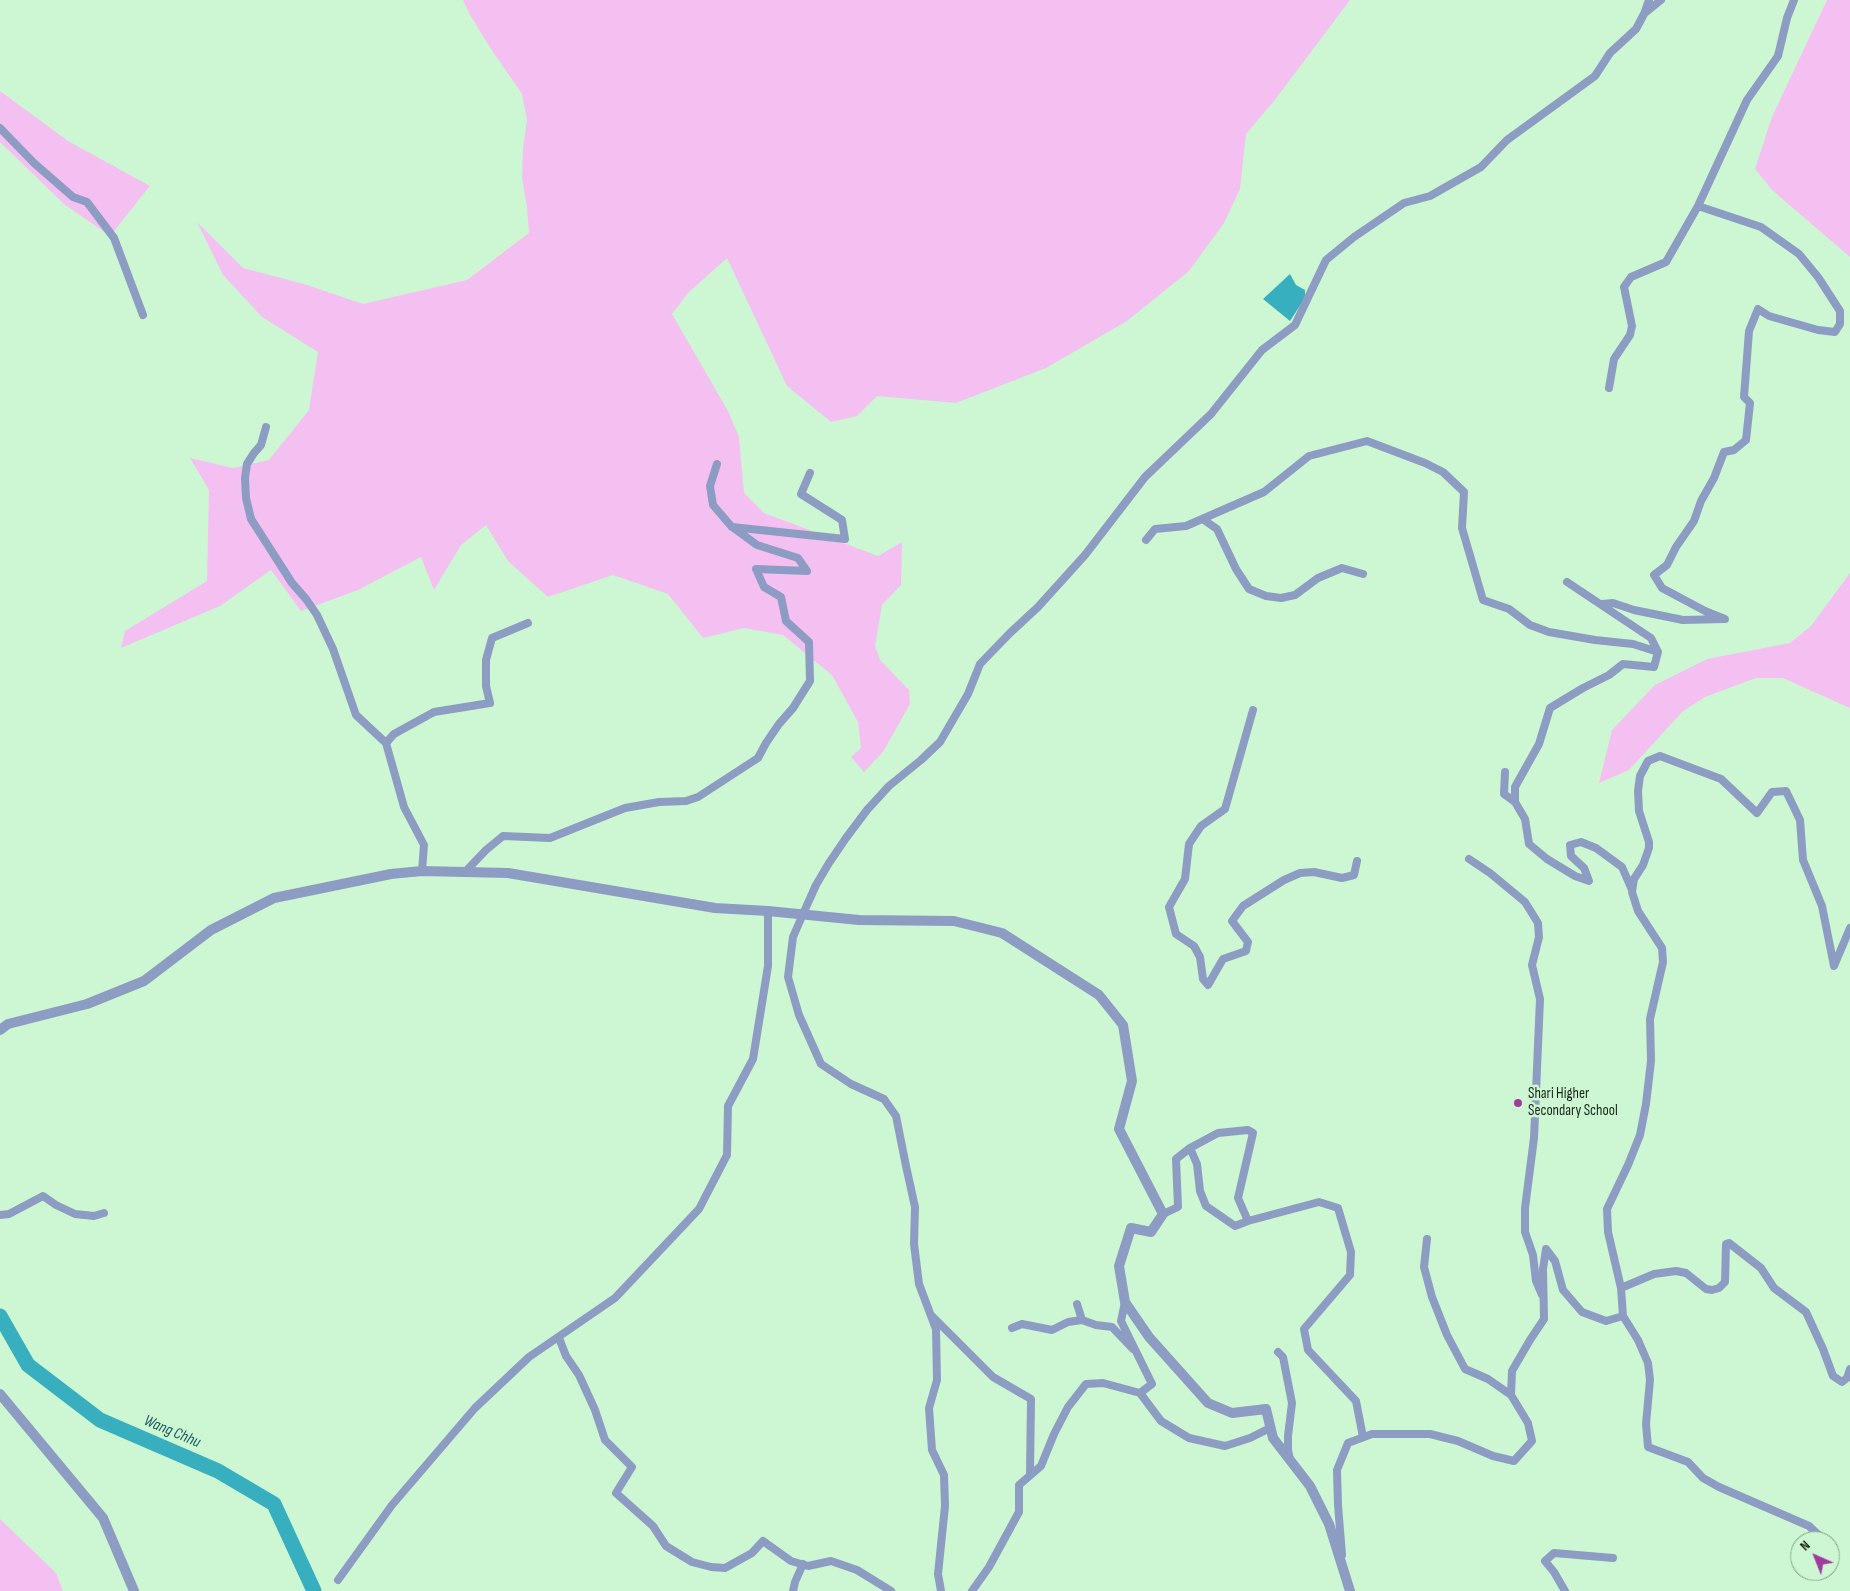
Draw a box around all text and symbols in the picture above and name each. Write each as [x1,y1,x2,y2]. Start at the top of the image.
place label: Shari Higher Secondary School [1528,1085,1618,1120]
marker: Shari Higher Secondary School [1512,1097,1524,1109]
water label: Wang Chhu [141,1412,203,1452]
north arrow [1790,1531,1840,1581]
text: N [1796,1537,1814,1554]

